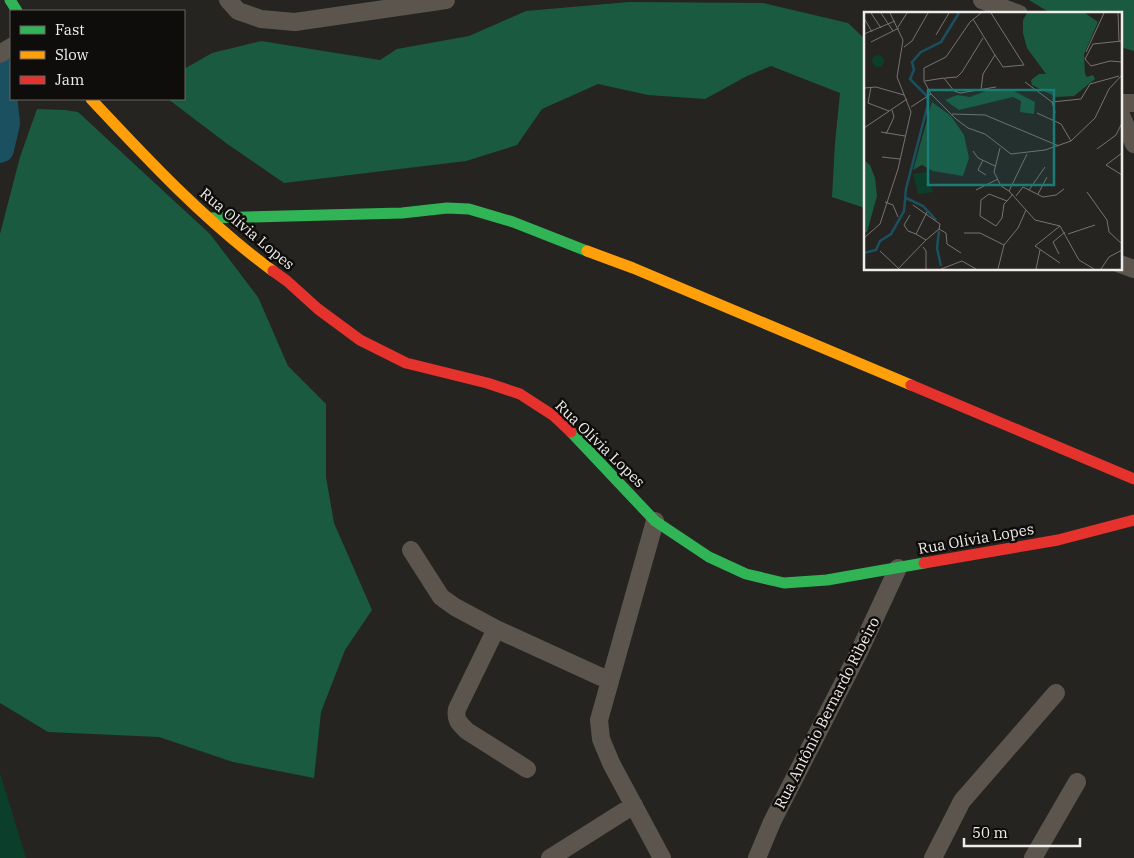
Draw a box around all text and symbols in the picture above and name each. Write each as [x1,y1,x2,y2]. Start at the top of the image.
legend [10,10,185,100]
inset map [864,12,1122,270]
text: Fast [55,20,85,39]
text: Slow [55,45,89,64]
text: Jam [55,70,84,89]
street label: Rua Olívia Lopes [196,184,298,274]
street label: Rua Olívia Lopes [552,396,649,491]
street label: Rua Olívia Lopes [916,519,1035,558]
street label: Rua Antônio Bernardo Ribeiro [770,614,883,812]
scale bar [964,816,1080,848]
text: 50 m [972,823,1008,842]

